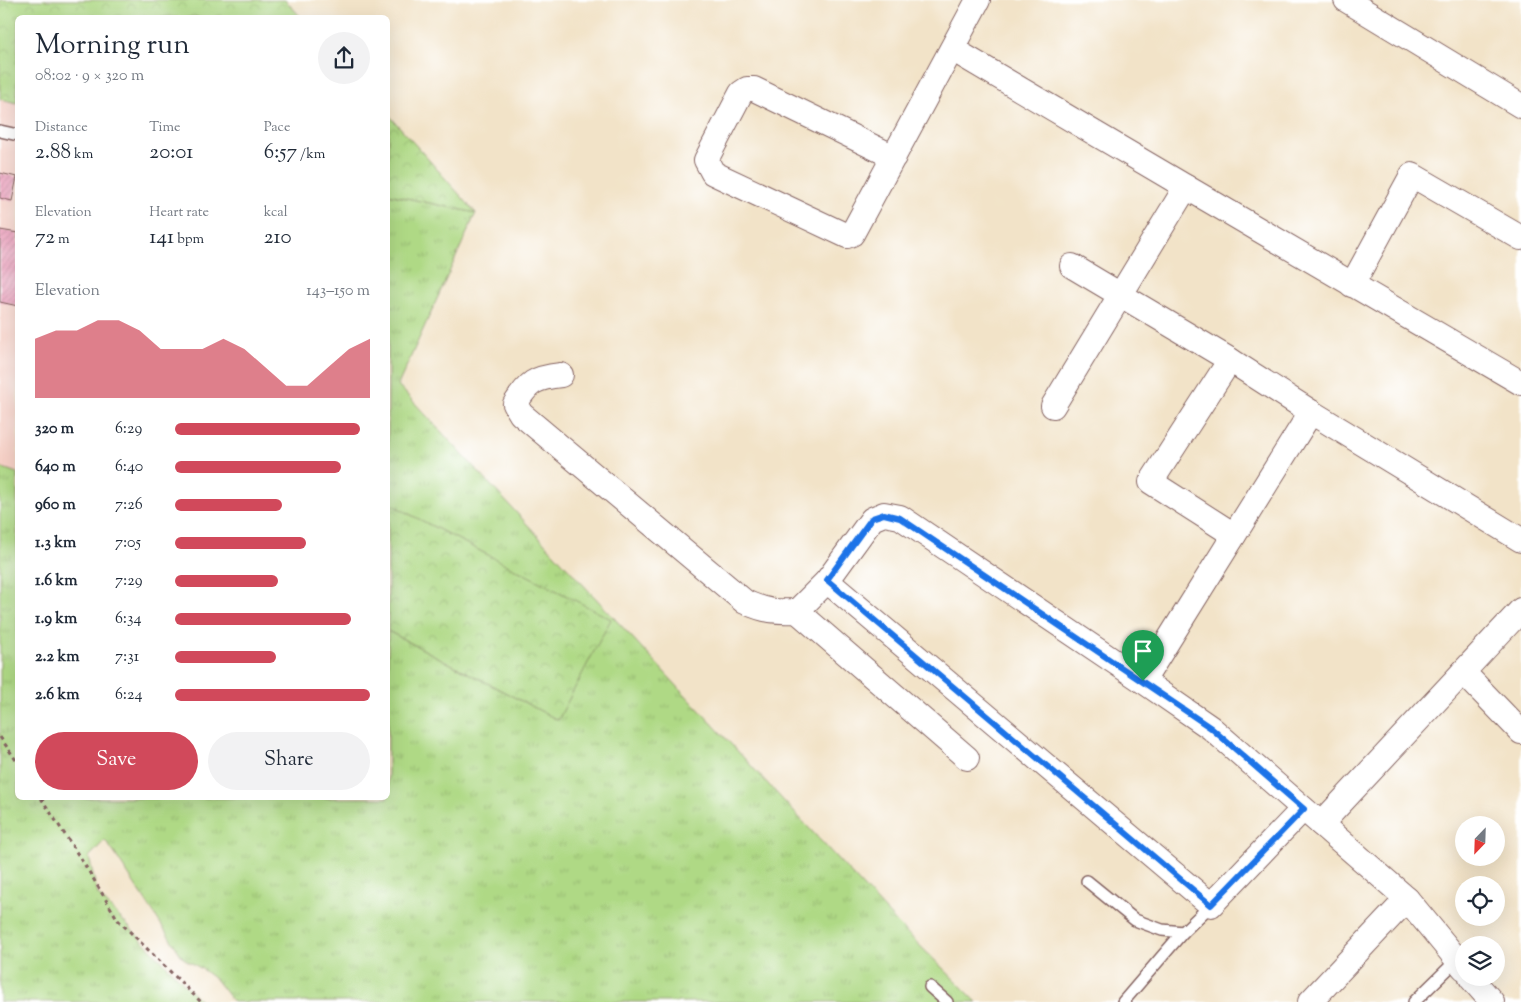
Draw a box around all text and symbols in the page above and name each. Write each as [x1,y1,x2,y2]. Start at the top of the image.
text: Morning run [35,26,190,66]
button: share [318,32,370,84]
text: 08:02 · 9 × 320 m [35,65,144,88]
text: Distance [35,118,88,138]
text: Time [149,118,180,138]
text: Pace [264,118,290,138]
text: 2.88 [35,138,71,168]
text: 20:01 [149,138,193,168]
text: 6:57 [264,138,297,168]
text: km [71,145,93,165]
text: /km [297,145,325,165]
text: Elevation [35,203,92,223]
text: Heart rate [149,203,209,223]
text: kcal [264,203,288,223]
text: 72 [35,223,55,253]
text: 141 [149,223,174,253]
text: 210 [264,223,292,253]
text: m [55,230,70,250]
text: bpm [174,230,204,250]
text: Elevation [35,280,100,303]
text: 143–150 m [306,280,370,303]
text: 320 m [35,418,74,441]
text: 6:29 [115,418,142,441]
text: 640 m [35,456,76,479]
text: 6:40 [115,456,143,479]
text: 960 m [35,494,76,517]
text: 7:26 [115,494,143,517]
text: 1.3 km [35,532,76,555]
text: 7:05 [115,532,141,555]
text: 1.6 km [35,570,77,593]
text: 7:29 [115,570,142,593]
text: 1.9 km [35,608,77,631]
text: 6:34 [115,608,141,631]
pin [1122,630,1164,681]
icon: arrive [1129,637,1157,665]
text: 2.2 km [35,646,79,669]
text: 7:31 [115,646,139,669]
text: 2.6 km [35,684,80,707]
text: 6:24 [115,684,143,707]
button: Save [35,732,198,790]
button: Share [208,732,370,790]
north arrow [1455,816,1505,866]
map controls [1455,816,1505,986]
button: locate [1455,876,1505,926]
button: layers [1455,936,1505,986]

